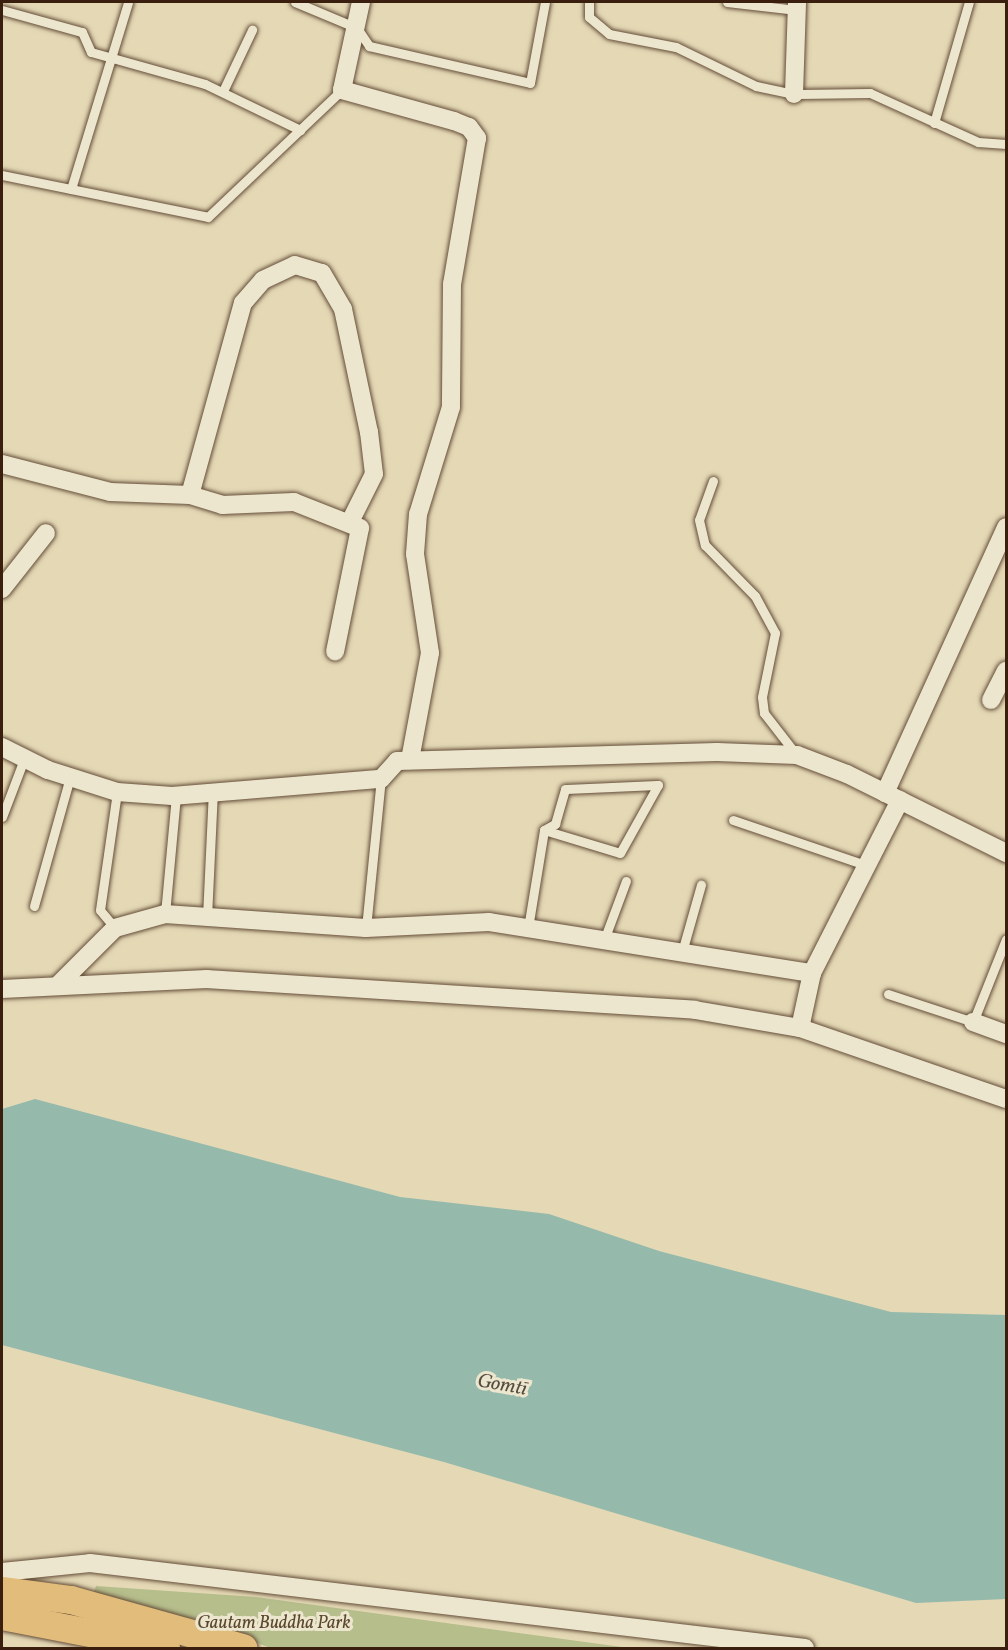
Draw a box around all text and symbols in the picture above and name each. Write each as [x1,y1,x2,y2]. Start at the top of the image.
water label: Gomtī [475,1370,529,1402]
park label: Gautam Buddha Park [197,1613,351,1635]

